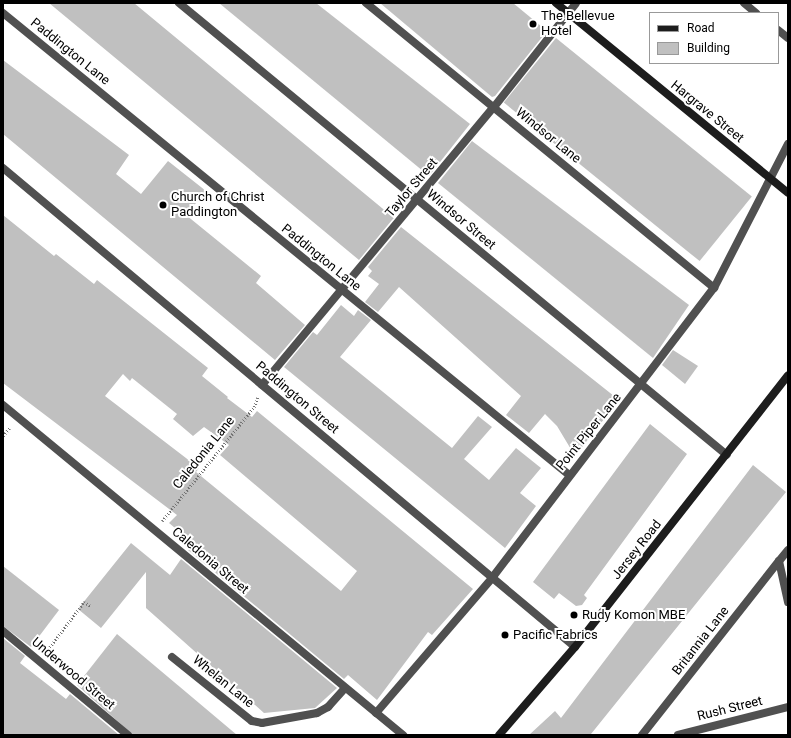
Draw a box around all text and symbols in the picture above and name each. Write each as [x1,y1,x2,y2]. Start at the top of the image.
place label: The Bellevue Hotel [541,9,615,40]
legend [649,12,779,64]
street label: Paddington Lane [27,15,113,89]
marker: The Bellevue Hotel [528,19,538,29]
text: Road [687,21,715,35]
text: Building [687,41,730,55]
street label: Hargrave Street [667,78,747,146]
street label: Windsor Lane [512,105,584,167]
street label: Taylor Street [383,155,441,221]
street label: Windsor Street [423,187,499,253]
place label: Church of Christ Paddington [171,190,265,221]
marker: Church of Christ Paddington [158,200,168,210]
street label: Paddington Lane [278,221,364,295]
street label: Paddington Street [252,359,342,437]
street label: Point Piper Lane [553,390,625,474]
street label: Caledonia Lane [170,413,238,493]
street label: Jersey Road [609,517,665,583]
street label: Caledonia Street [168,524,252,598]
street label: Britannia Lane [669,604,733,678]
place label: Rudy Komon MBE [582,607,685,623]
marker: Rudy Komon MBE [569,610,579,620]
place label: Pacific Fabrics [513,627,598,643]
marker: Pacific Fabrics [500,630,510,640]
street label: Underwood Street [28,635,118,713]
street label: Whelan Lane [189,653,257,711]
street label: Rush Street [696,693,764,725]

